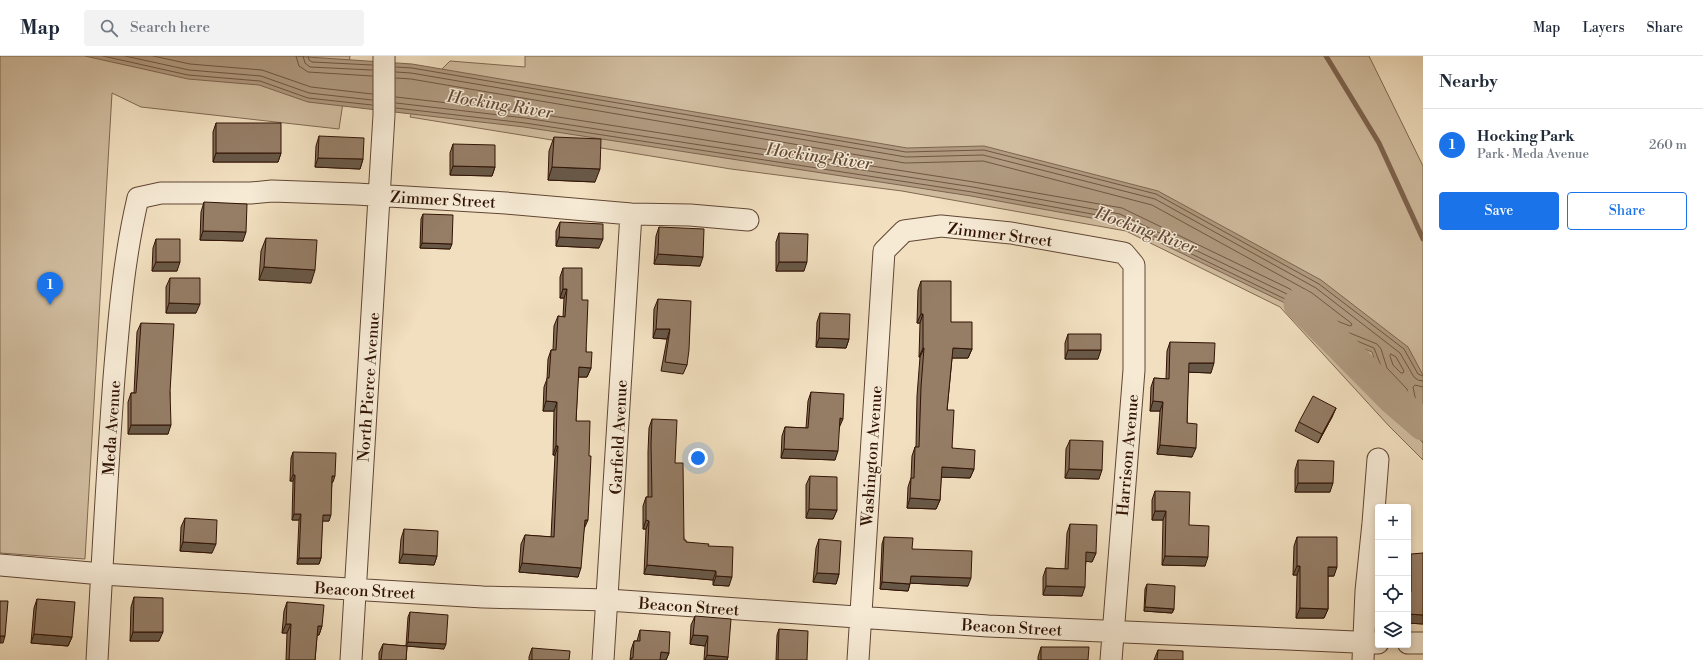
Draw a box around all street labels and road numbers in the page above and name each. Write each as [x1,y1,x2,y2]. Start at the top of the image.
street label: Zimmer Street [390,187,496,213]
street label: Zimmer Street [946,219,1054,251]
street label: North Pierce Avenue [354,312,384,463]
street label: Garfield Avenue [606,379,632,495]
street label: Meda Avenue [99,380,125,476]
street label: Washington Avenue [857,385,887,528]
street label: Harrison Avenue [1113,393,1143,517]
street label: Beacon Street [313,578,416,604]
street label: Beacon Street [637,593,740,621]
street label: Beacon Street [960,615,1063,641]

